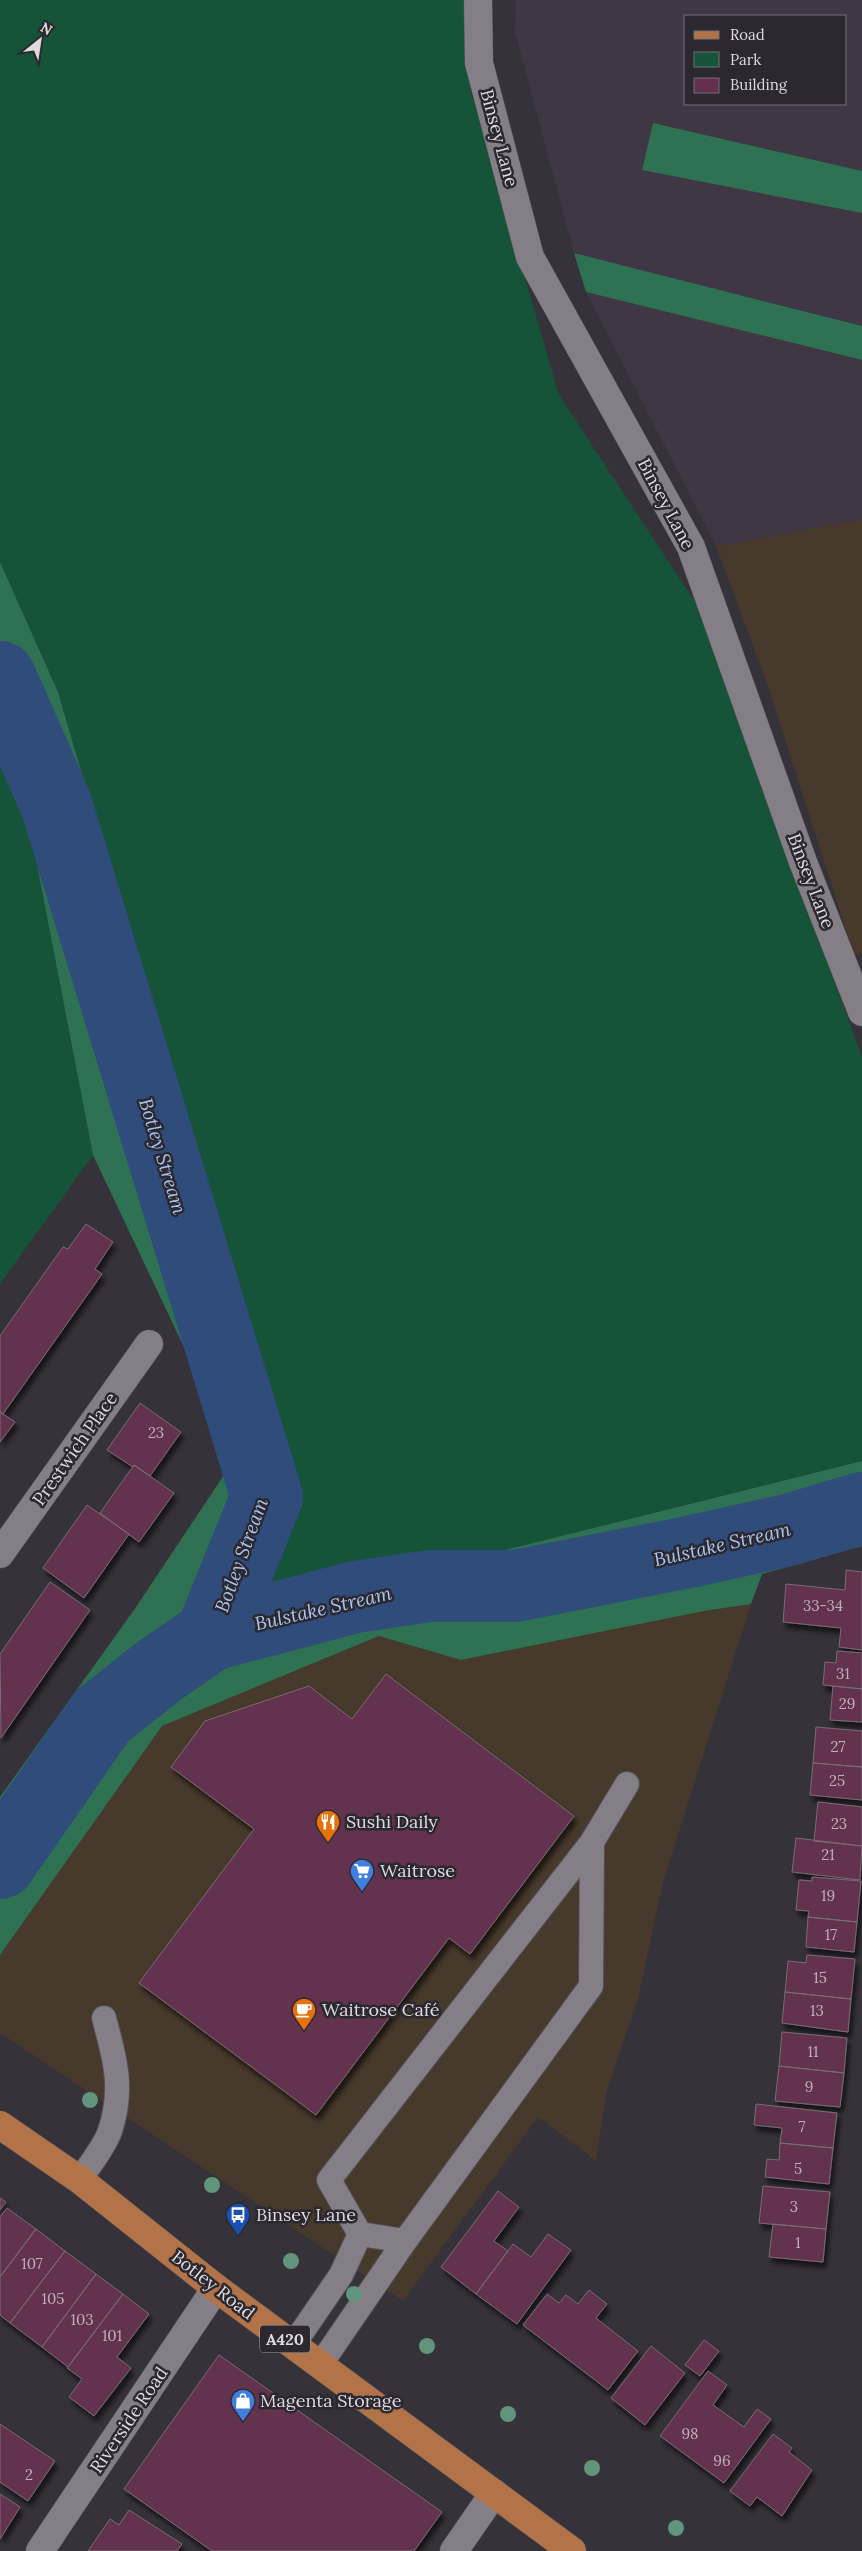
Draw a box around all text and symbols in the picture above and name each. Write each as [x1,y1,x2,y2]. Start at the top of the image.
north arrow [15,15,65,65]
legend [684,15,847,105]
text: N [37,18,56,39]
text: Road [730,25,765,44]
text: Park [730,50,761,69]
text: Building [730,75,788,94]
street label: Binsey Lane [475,87,524,189]
street label: Binsey Lane [633,454,700,554]
street label: Binsey Lane [783,830,840,932]
water label: Botley Stream [134,1095,192,1217]
street label: Prestwich Place [27,1388,122,1510]
house number: 23 [148,1423,164,1442]
water label: Botley Stream [209,1494,273,1616]
water label: Bulstake Stream [651,1516,793,1571]
water label: Bulstake Stream [252,1580,394,1635]
house number: 33-34 [803,1596,843,1615]
house number: 31 [836,1664,850,1683]
house number: 29 [839,1694,855,1713]
house number: 27 [831,1737,846,1756]
house number: 25 [829,1771,845,1790]
restaurant icon: Sushi Daily [315,1809,341,1843]
place label: Sushi Daily [346,1810,438,1833]
house number: 23 [831,1814,847,1833]
house number: 21 [821,1845,835,1864]
supermarket icon: Waitrose [349,1858,375,1892]
place label: Waitrose [380,1859,455,1882]
house number: 19 [821,1886,835,1905]
house number: 17 [825,1925,837,1944]
house number: 15 [813,1968,827,1987]
cafe icon: Waitrose Café [291,1997,317,2031]
place label: Waitrose Café [322,1998,440,2021]
house number: 13 [810,2001,824,2020]
house number: 11 [808,2042,818,2061]
house number: 9 [805,2077,813,2096]
house number: 7 [799,2117,806,2136]
house number: 5 [794,2159,802,2178]
house number: 3 [790,2197,798,2216]
bus stop icon: Binsey Lane [225,2202,251,2236]
place label: Binsey Lane [256,2203,356,2226]
house number: 1 [795,2233,801,2252]
street label: Botley Road [167,2245,260,2324]
house number: 107 [21,2254,43,2273]
house number: 105 [42,2289,64,2308]
house number: 103 [70,2310,94,2329]
house number: 101 [102,2326,122,2345]
road number: A420 [260,2326,310,2352]
street label: Riverside Road [85,2362,173,2477]
shop icon: Magenta Storage [230,2388,256,2422]
place label: Magenta Storage [260,2389,402,2412]
house number: 98 [681,2424,699,2443]
house number: 96 [713,2451,731,2470]
house number: 2 [25,2465,33,2484]

